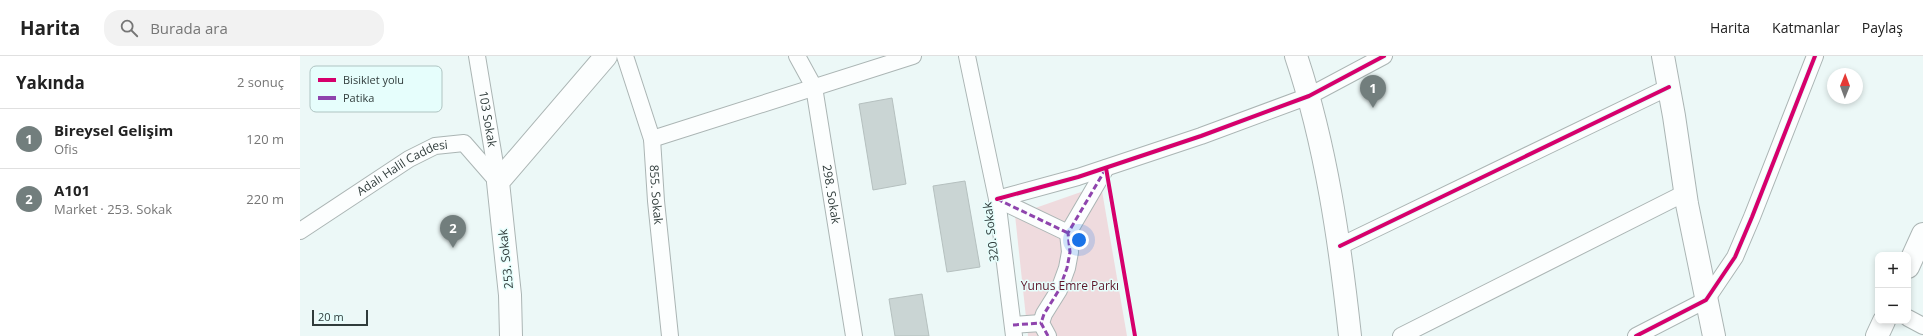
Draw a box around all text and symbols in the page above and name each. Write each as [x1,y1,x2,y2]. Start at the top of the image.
search box [104,10,384,46]
text: Harita [20,15,80,41]
icon: search [118,17,140,39]
text: Burada ara [150,18,228,38]
text: Harita [1710,18,1750,37]
text: Katmanlar [1772,18,1840,37]
text: Paylaş [1862,18,1903,37]
legend [310,66,442,112]
north arrow [1827,68,1863,104]
text: Yakında [16,71,85,94]
text: Bisiklet yolu [343,72,404,87]
text: 2 sonuç [237,73,284,91]
pin: 1 [1360,75,1386,108]
text: Patika [343,90,374,105]
street label: 103 Sokak [475,90,501,149]
text: Bireysel Gelişim [54,120,173,140]
text: 1 [25,130,33,148]
text: 120 m [246,130,284,148]
street label: Adalı Halil Caddesi [353,136,449,199]
text: Ofis [54,140,78,158]
street label: 298. Sokak [819,163,845,226]
street label: 855. Sokak [646,164,667,226]
text: A101 [54,180,90,200]
text: 2 [25,190,33,208]
text: 220 m [246,190,284,208]
text: Market · 253. Sokak [54,200,172,218]
street label: 320. Sokak [978,201,1003,263]
pin: 2 [440,215,466,248]
street label: 253. Sokak [494,228,517,290]
your location [1069,230,1089,250]
map controls [1875,252,1911,324]
button: + [1875,252,1911,288]
park label: Yunus Emre Parkı [1021,277,1119,294]
button: − [1875,288,1911,324]
scale bar [312,308,368,327]
text: 20 m [318,309,344,324]

